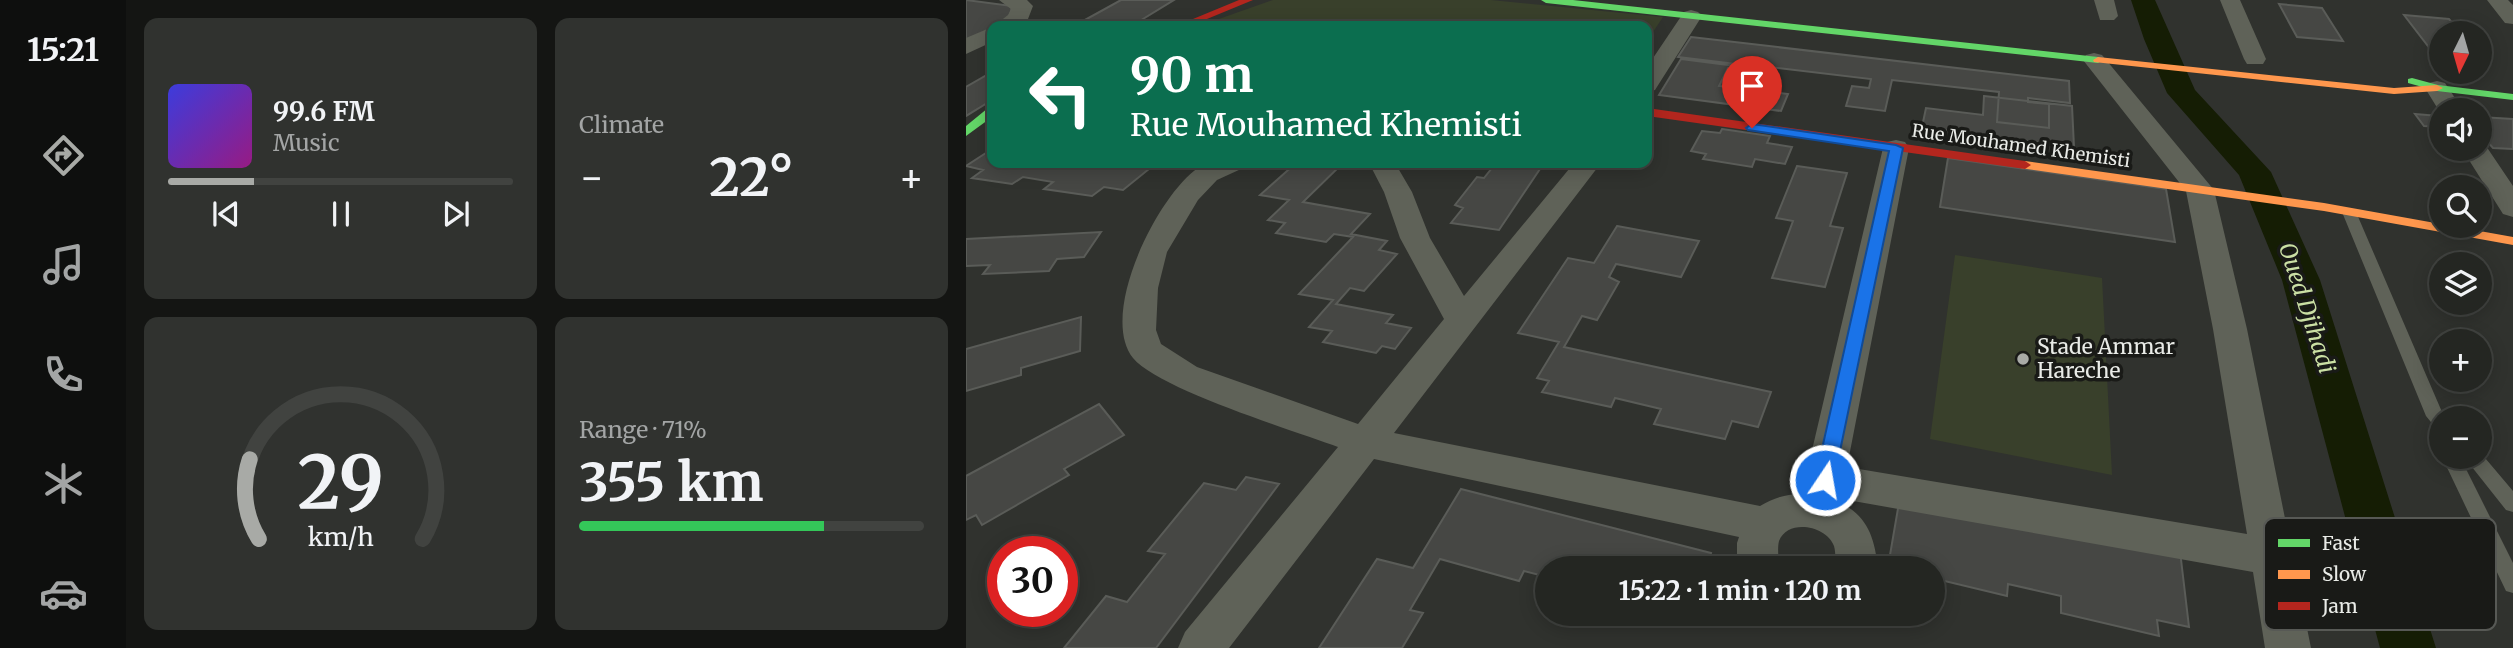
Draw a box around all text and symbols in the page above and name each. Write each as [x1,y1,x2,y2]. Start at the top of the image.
north arrow [2429,21,2492,84]
map controls [2429,21,2492,469]
text: 15:21 [27,30,99,70]
text: 90 m [1130,44,1254,105]
icon: left [1015,49,1106,140]
pin [1722,56,1782,128]
icon: arrive [1733,67,1771,105]
text: 99.6 FM [273,95,375,128]
button: sound [2429,98,2492,161]
text: Rue Mouhamed Khemisti [1130,105,1522,145]
text: Climate [579,110,664,139]
street label: Rue Mouhamed Khemisti [1910,119,2132,172]
text: Music [273,128,340,157]
icon: directions [39,131,88,180]
text: 22° [709,145,794,210]
text: − [579,154,604,201]
text: + [899,154,924,201]
button: search [2429,175,2492,238]
icon: previous [207,195,245,233]
icon: pause [322,195,360,233]
icon: next [437,195,475,233]
water label: Oued Djihadi [2273,239,2342,377]
icon: music [39,240,88,289]
button: layers [2429,252,2492,315]
button: + [2429,329,2492,392]
place label: Stade Ammar Hareche [2037,333,2175,384]
icon: phone [39,350,88,399]
marker: Stade Ammar Hareche [2015,351,2031,367]
button: − [2429,406,2492,469]
text: Range · 71% [579,415,707,444]
text: 29 [297,438,384,530]
position arrow [1788,443,1862,517]
text: 355 km [579,450,763,515]
icon: climate [39,459,88,508]
legend [2264,518,2496,630]
text: km/h [307,521,374,553]
text: Fast [2322,531,2360,555]
speed limit sign: 30 [987,536,1078,627]
text: Slow [2322,562,2367,586]
icon: car [39,569,88,618]
text: 15:22 · 1 min · 120 m [1619,574,1861,607]
text: Jam [2321,594,2358,618]

